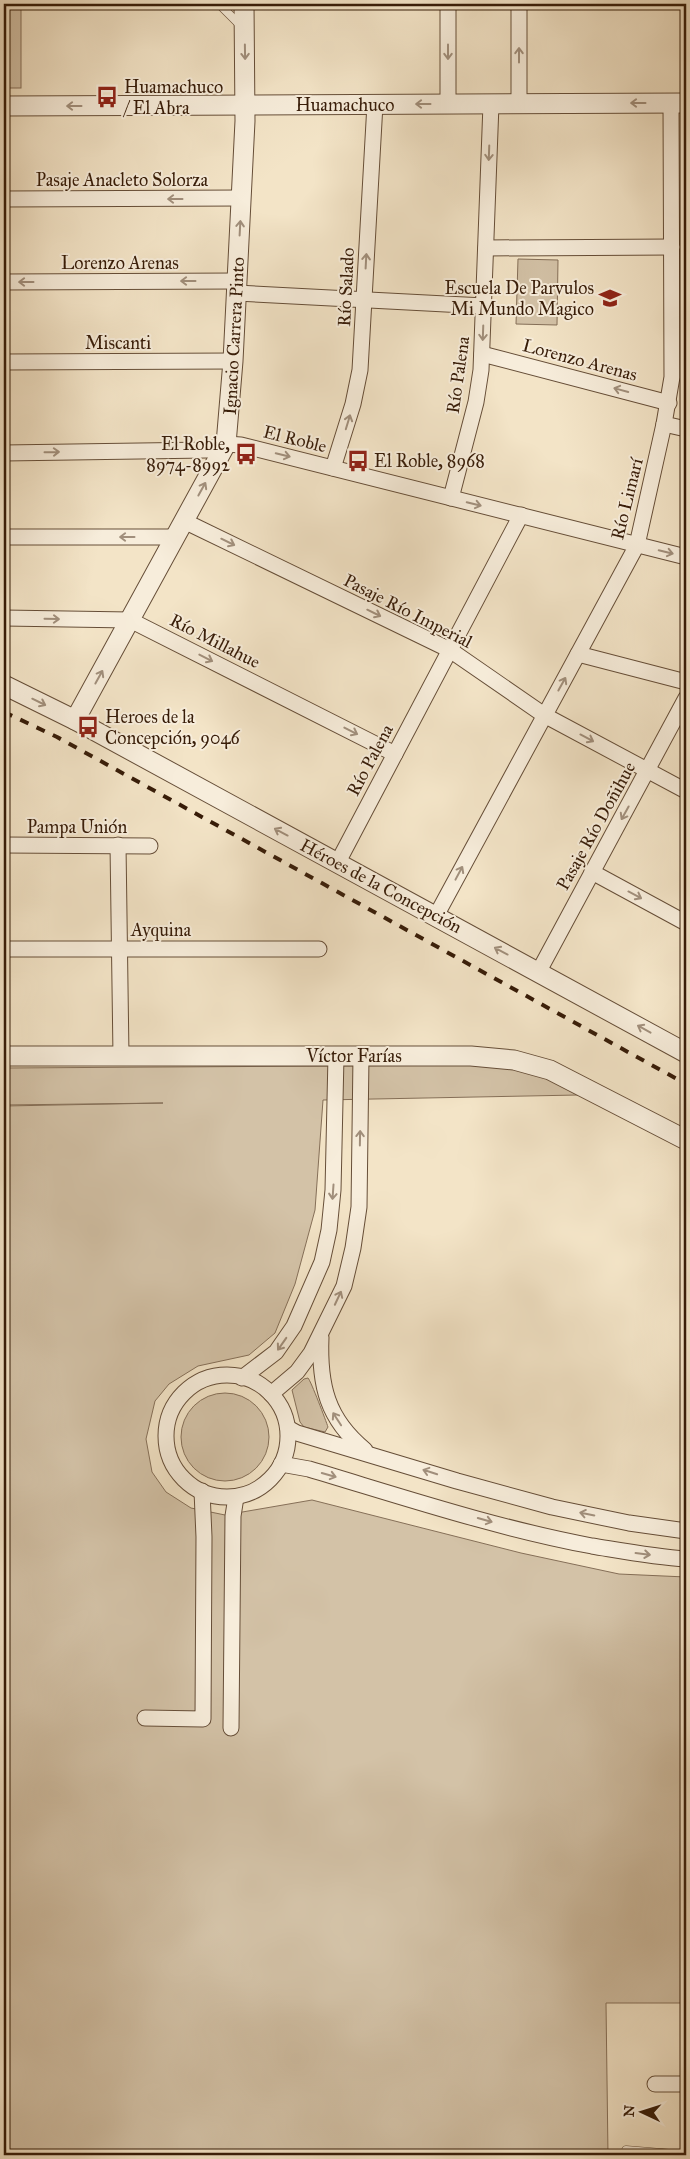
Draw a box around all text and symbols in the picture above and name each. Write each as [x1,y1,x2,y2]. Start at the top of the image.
one-way arrow [240,44,249,60]
one-way arrow [443,44,453,60]
one-way arrow [514,47,524,64]
place label: Huamachuco / El Abra [122,76,223,119]
bus stop icon: Huamachuco / El Abra [94,84,120,110]
street label: Huamachuco [295,94,395,116]
one-way arrow [630,98,646,108]
one-way arrow [415,99,431,109]
one-way arrow [66,101,82,111]
one-way arrow [485,144,494,160]
street label: Pasaje Anacleto Solorza [36,169,209,191]
one-way arrow [167,194,184,204]
one-way arrow [235,220,244,236]
street label: Río Salado [333,247,359,327]
street label: Lorenzo Arenas [61,252,179,274]
one-way arrow [362,253,371,269]
street label: Ignacio Carrera Pinto [219,256,250,416]
one-way arrow [181,276,197,286]
one-way arrow [18,277,34,287]
place label: Escuela De Parvulos Mi Mundo Magico [445,277,594,321]
school or university icon: Escuela De Parvulos Mi Mundo Magico [597,285,623,311]
one-way arrow [478,324,487,340]
street label: Miscanti [85,332,151,354]
street label: Lorenzo Arenas [520,334,640,386]
street label: Río Palena [442,335,474,415]
one-way arrow [614,385,630,395]
one-way arrow [343,414,353,430]
street label: El Roble [261,421,329,457]
place label: El Roble, 8974-8992 [146,433,230,476]
bus stop icon: El Roble, 8974-8992 [233,441,259,467]
one-way arrow [44,447,60,457]
bus stop icon: El Roble, 8968 [345,448,371,474]
place label: El Roble, 8968 [374,450,485,472]
one-way arrow [274,451,290,461]
street label: Río Limarí [606,455,648,542]
one-way arrow [198,482,207,497]
one-way arrow [466,500,482,509]
one-way arrow [119,532,136,542]
one-way arrow [220,538,235,548]
one-way arrow [657,548,673,557]
street label: Pasaje Río Imperial [340,569,476,653]
street label: Río Millahue [166,609,264,673]
one-way arrow [367,609,382,619]
one-way arrow [44,614,60,623]
one-way arrow [198,654,213,663]
one-way arrow [94,671,104,685]
one-way arrow [557,677,567,691]
one-way arrow [31,698,46,707]
place label: Heroes de la Concepción, 9046 [105,706,240,749]
bus stop icon: Heroes de la Concepción, 9046 [75,714,101,740]
street label: Río Palena [342,720,398,800]
one-way arrow [343,726,358,736]
one-way arrow [580,733,595,743]
street label: Pasaje Río Doñihue [552,758,640,894]
one-way arrow [619,805,629,820]
street label: Pampa Unión [27,816,128,838]
one-way arrow [274,827,289,837]
street label: Héroes de la Concepción [296,834,466,938]
one-way arrow [454,865,464,880]
one-way arrow [628,891,642,901]
street label: Ayquina [130,919,192,942]
one-way arrow [494,946,509,956]
one-way arrow [637,1024,651,1034]
street label: Víctor Farías [305,1045,402,1067]
one-way arrow [355,1131,364,1147]
one-way arrow [328,1184,337,1200]
one-way arrow [334,1291,343,1306]
one-way arrow [276,1337,287,1350]
one-way arrow [332,1412,342,1426]
one-way arrow [422,1467,438,1477]
one-way arrow [320,1471,336,1481]
one-way arrow [579,1509,595,1518]
one-way arrow [476,1516,492,1526]
one-way arrow [635,1549,651,1559]
north arrow [618,2086,668,2136]
text: N [621,2104,638,2118]

